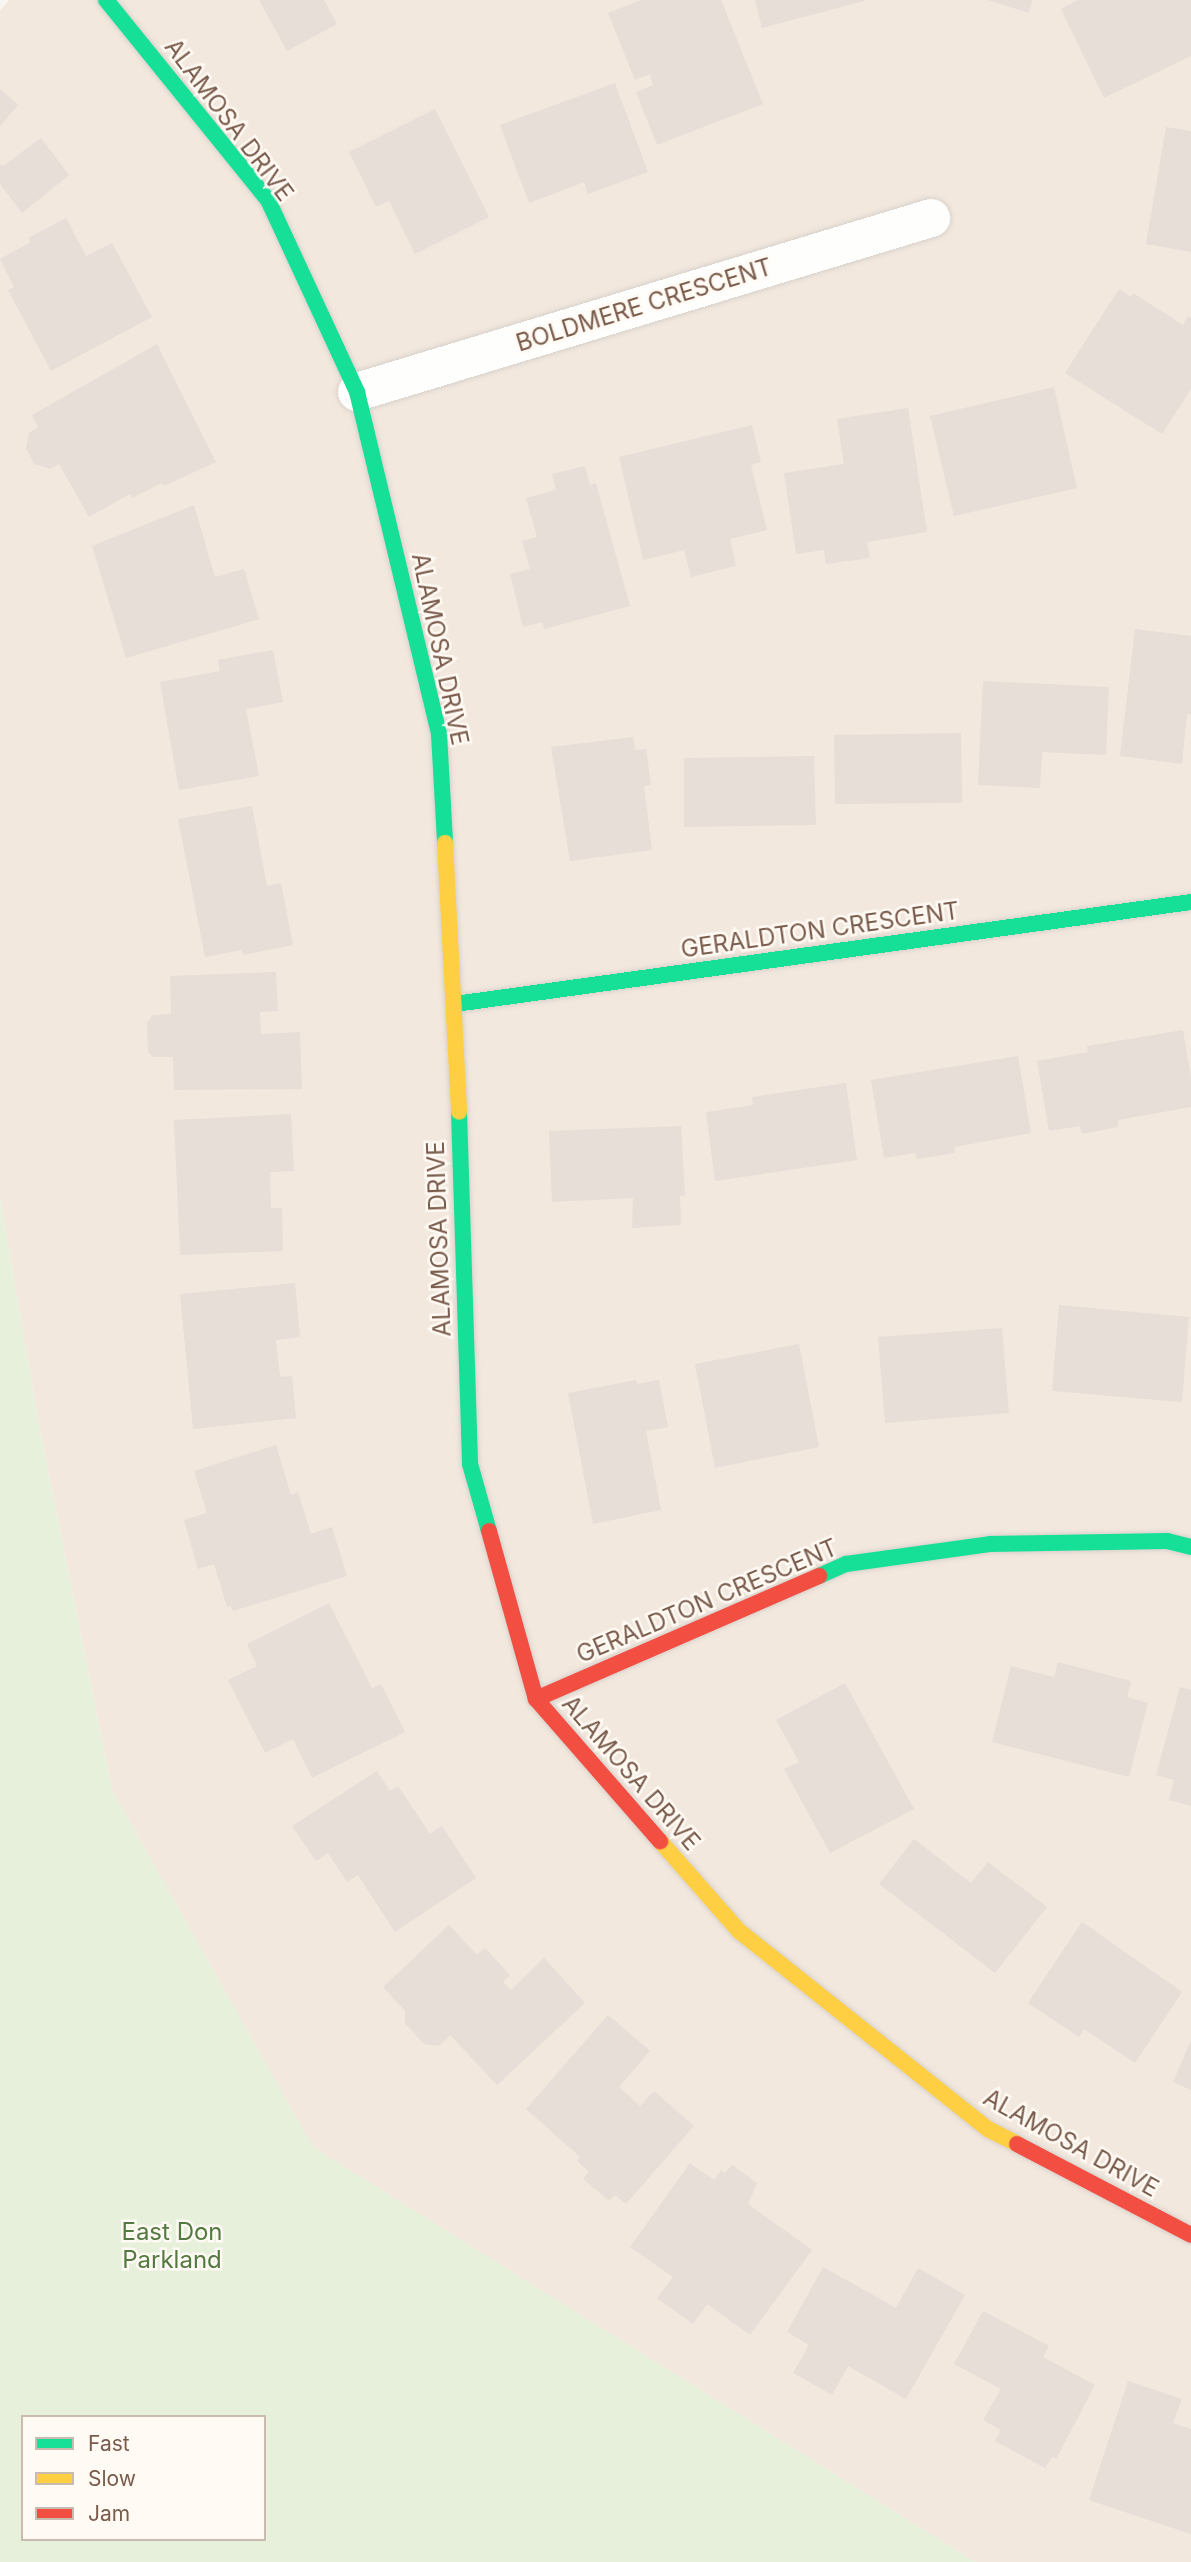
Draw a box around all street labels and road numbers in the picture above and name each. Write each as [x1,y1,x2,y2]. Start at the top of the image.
street label: ALAMOSA DRIVE [159,33,299,207]
street label: BOLDMERE CRESCENT [513,252,775,358]
street label: ALAMOSA DRIVE [406,550,474,748]
street label: GERALDTON CRESCENT [679,896,961,964]
street label: ALAMOSA DRIVE [421,1141,457,1337]
street label: GERALDTON CRESCENT [572,1533,842,1669]
street label: ALAMOSA DRIVE [556,1690,706,1856]
street label: ALAMOSA DRIVE [978,2083,1164,2203]

